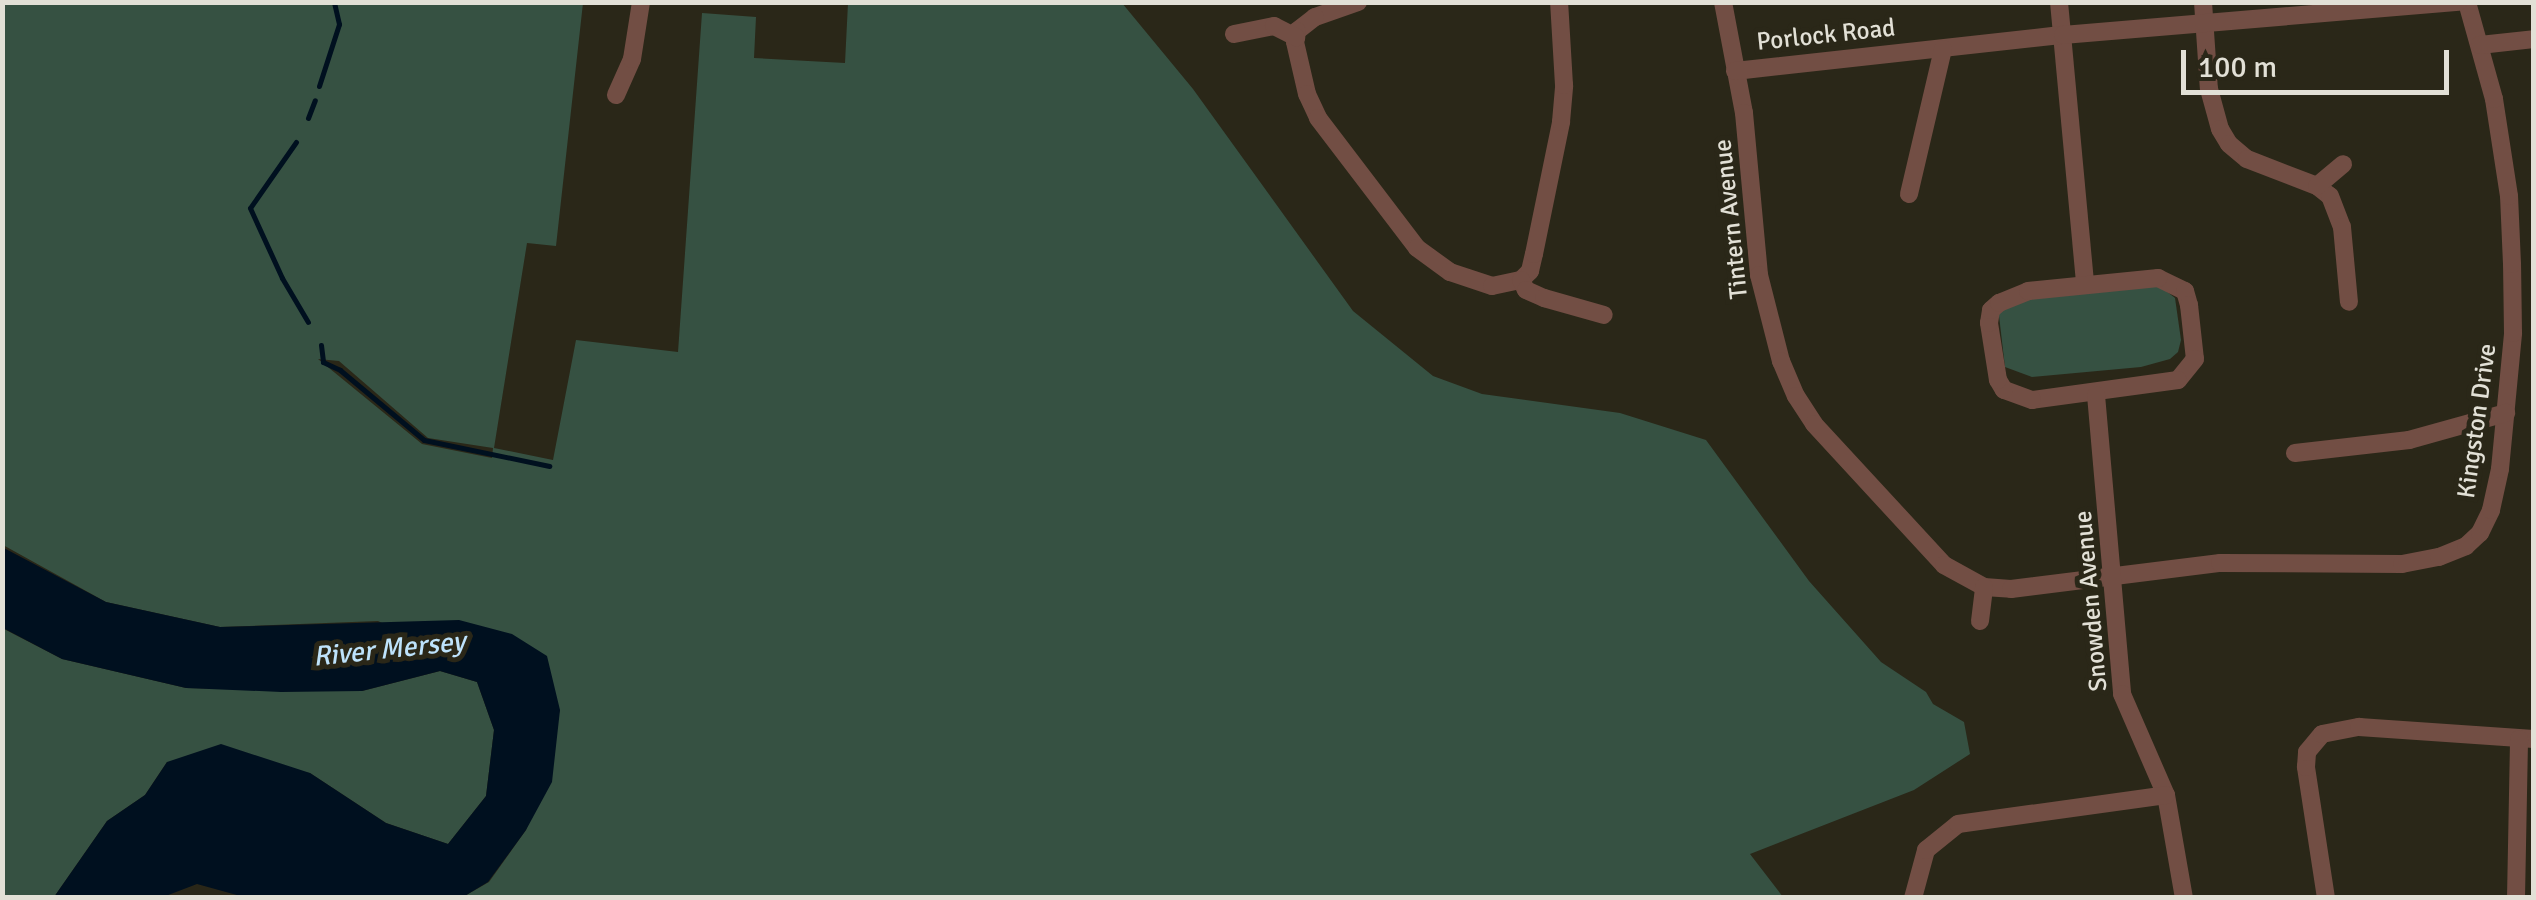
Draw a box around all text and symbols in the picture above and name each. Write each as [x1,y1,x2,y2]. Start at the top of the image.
street label: Porlock Road [1755,13,1897,57]
scale bar [2186,30,2454,92]
text: 100 m [2198,49,2277,86]
street label: Tintern Avenue [1708,138,1754,300]
street label: Kingston Drive [2451,342,2503,500]
street label: Snowden Avenue [2068,509,2114,693]
water label: River Mersey [311,624,467,674]

